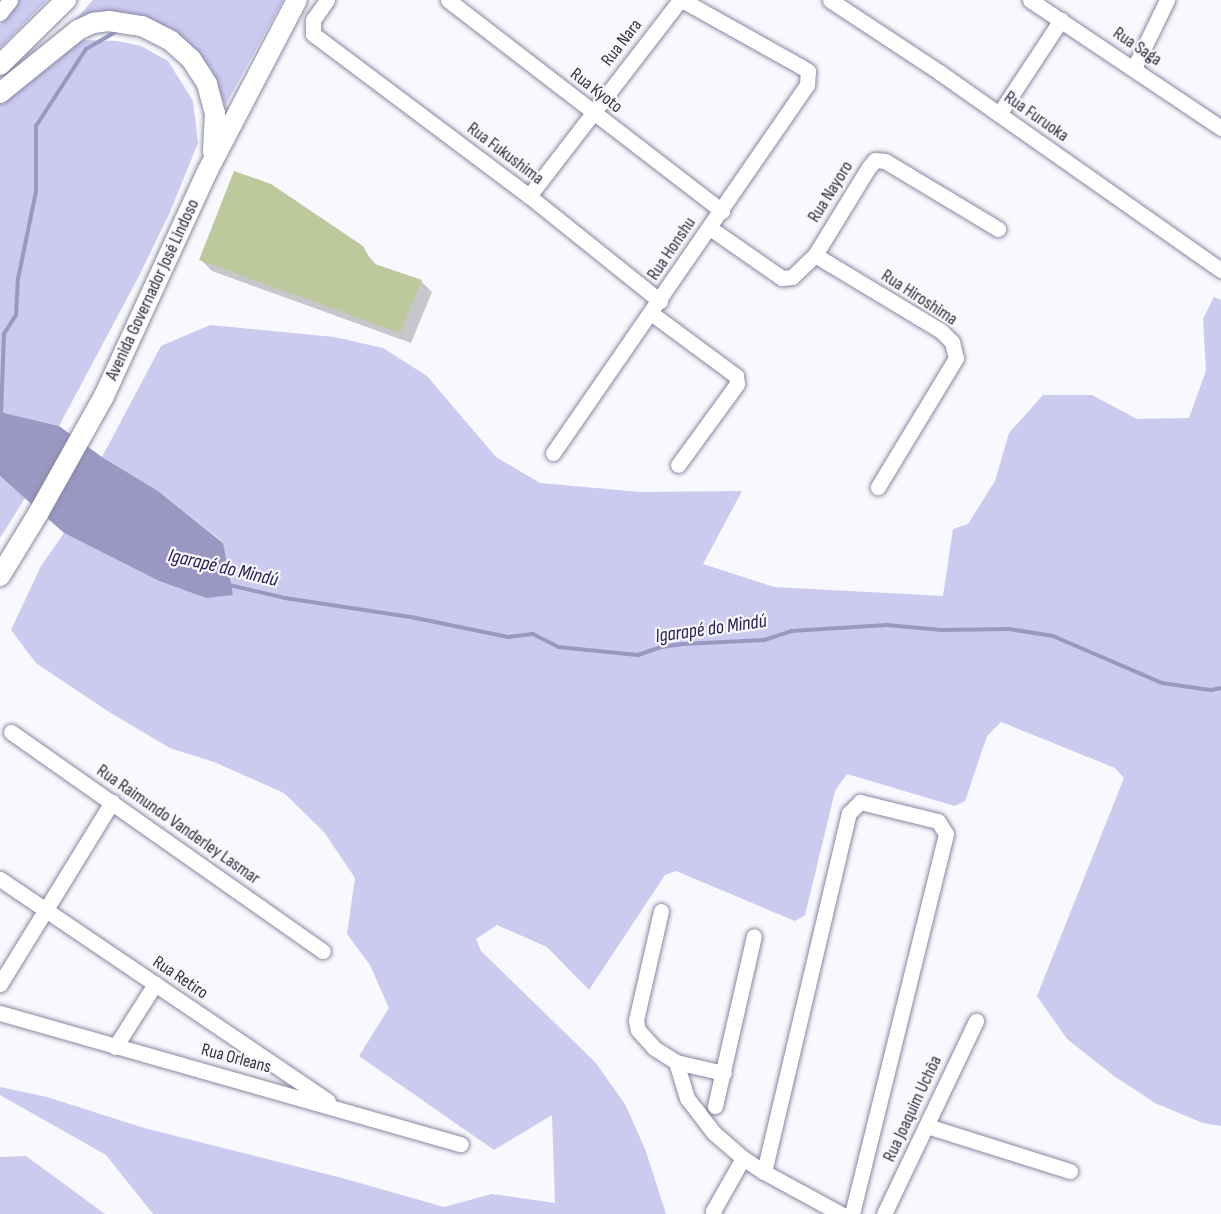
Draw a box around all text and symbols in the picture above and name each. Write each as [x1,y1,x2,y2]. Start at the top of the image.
street label: Rua Nara [597,15,647,71]
street label: Rua Saga [1109,23,1165,71]
street label: Rua Kyoto [566,64,626,118]
street label: Rua Furuoka [1000,87,1072,147]
street label: Rua Fukushima [462,118,548,190]
street label: Rua Nayoro [804,157,858,227]
street label: Avenida Governador José Lindoso [101,196,205,384]
street label: Rua Honshu [643,213,701,285]
street label: Rua Hiroshima [877,265,961,331]
water label: Igarapé do Mindú [166,544,280,592]
water label: Igarapé do Mindú [654,609,768,649]
street label: Rua Raimundo Vanderley Lasmar [92,760,264,890]
street label: Rua Retiro [148,952,212,1004]
street label: Rua Orleans [199,1039,273,1079]
street label: Rua Joaquim Uchôa [879,1052,947,1166]

